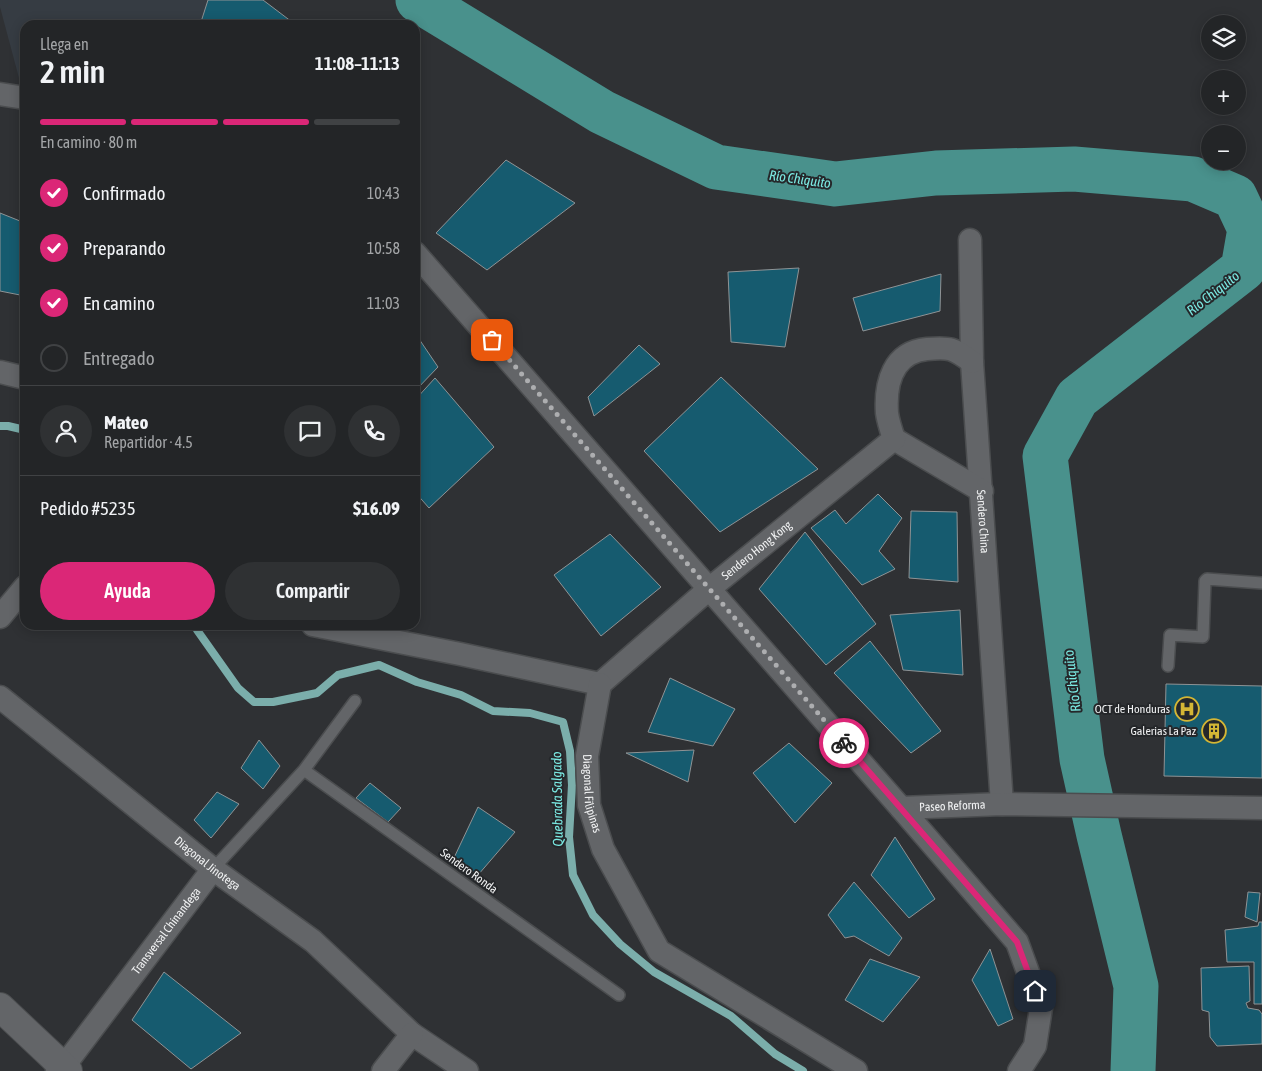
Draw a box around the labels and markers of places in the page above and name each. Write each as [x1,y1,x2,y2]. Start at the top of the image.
pin [471,319,513,361]
hospital icon: OCT de Honduras [1174,696,1200,722]
place label: OCT de Honduras [1095,702,1170,716]
building icon: Galerias La Paz [1201,718,1227,744]
place label: Galerias La Paz [1130,724,1197,738]
pin [1014,970,1056,1012]

